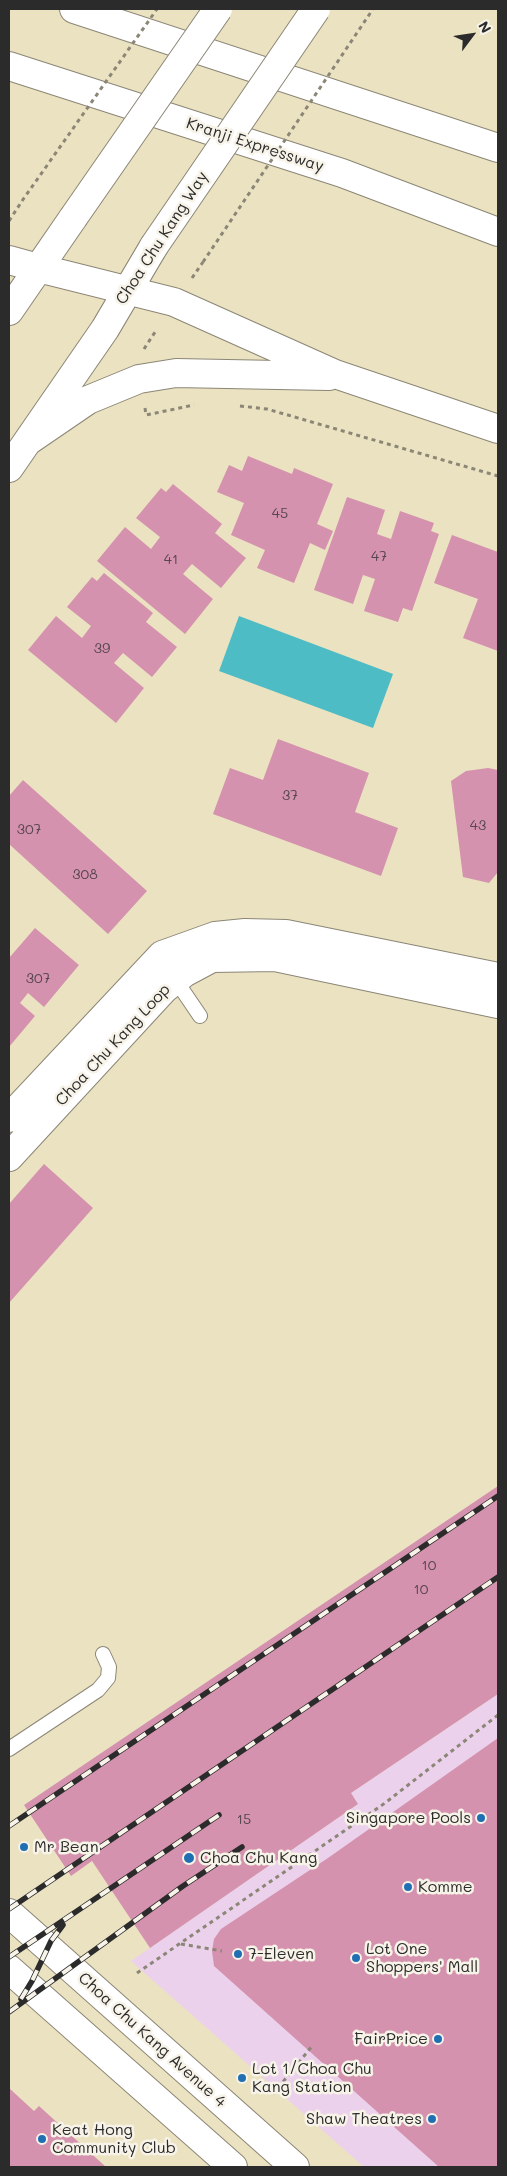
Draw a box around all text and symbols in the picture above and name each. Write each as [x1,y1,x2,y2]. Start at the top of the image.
north arrow [447,10,497,60]
text: N [474,18,496,36]
street label: Kranji Expressway [184,114,326,176]
street label: Choa Chu Kang Way [112,168,212,308]
house number: 45 [272,506,288,522]
house number: 47 [371,549,387,565]
house number: 41 [164,552,178,568]
house number: 39 [94,641,110,657]
house number: 37 [282,788,298,804]
house number: 43 [470,818,486,834]
house number: 307 [17,822,41,838]
house number: 308 [72,867,98,883]
house number: 307 [26,971,50,987]
street label: Choa Chu Kang Loop [52,980,174,1110]
house number: 10 [422,1558,436,1574]
house number: 10 [414,1582,428,1598]
place label: Singapore Pools [346,1808,471,1828]
house number: 15 [237,1812,251,1828]
marker: Singapore Pools [475,1812,487,1824]
place label: Mr Bean [34,1837,99,1857]
marker: Mr Bean [18,1841,30,1853]
place label: Choa Chu Kang [200,1848,317,1868]
marker: Choa Chu Kang [182,1851,196,1865]
place label: Komme [418,1877,473,1897]
marker: Komme [402,1881,414,1893]
place label: Lot One Shoppers' Mall [366,1939,478,1977]
place label: 7-Eleven [248,1944,314,1964]
marker: 7-Eleven [232,1948,244,1960]
marker: Lot One Shoppers' Mall [350,1952,362,1964]
street label: Choa Chu Kang Avenue 4 [74,1969,230,2111]
place label: FairPrice [354,2029,428,2049]
marker: FairPrice [432,2033,444,2045]
place label: Lot 1/Choa Chu Kang Station [252,2059,372,2097]
marker: Lot 1/Choa Chu Kang Station [236,2072,248,2084]
place label: Shaw Theatres [306,2109,422,2129]
marker: Shaw Theatres [426,2113,438,2125]
place label: Keat Hong Community Club [52,2120,176,2158]
marker: Keat Hong Community Club [36,2133,48,2145]

